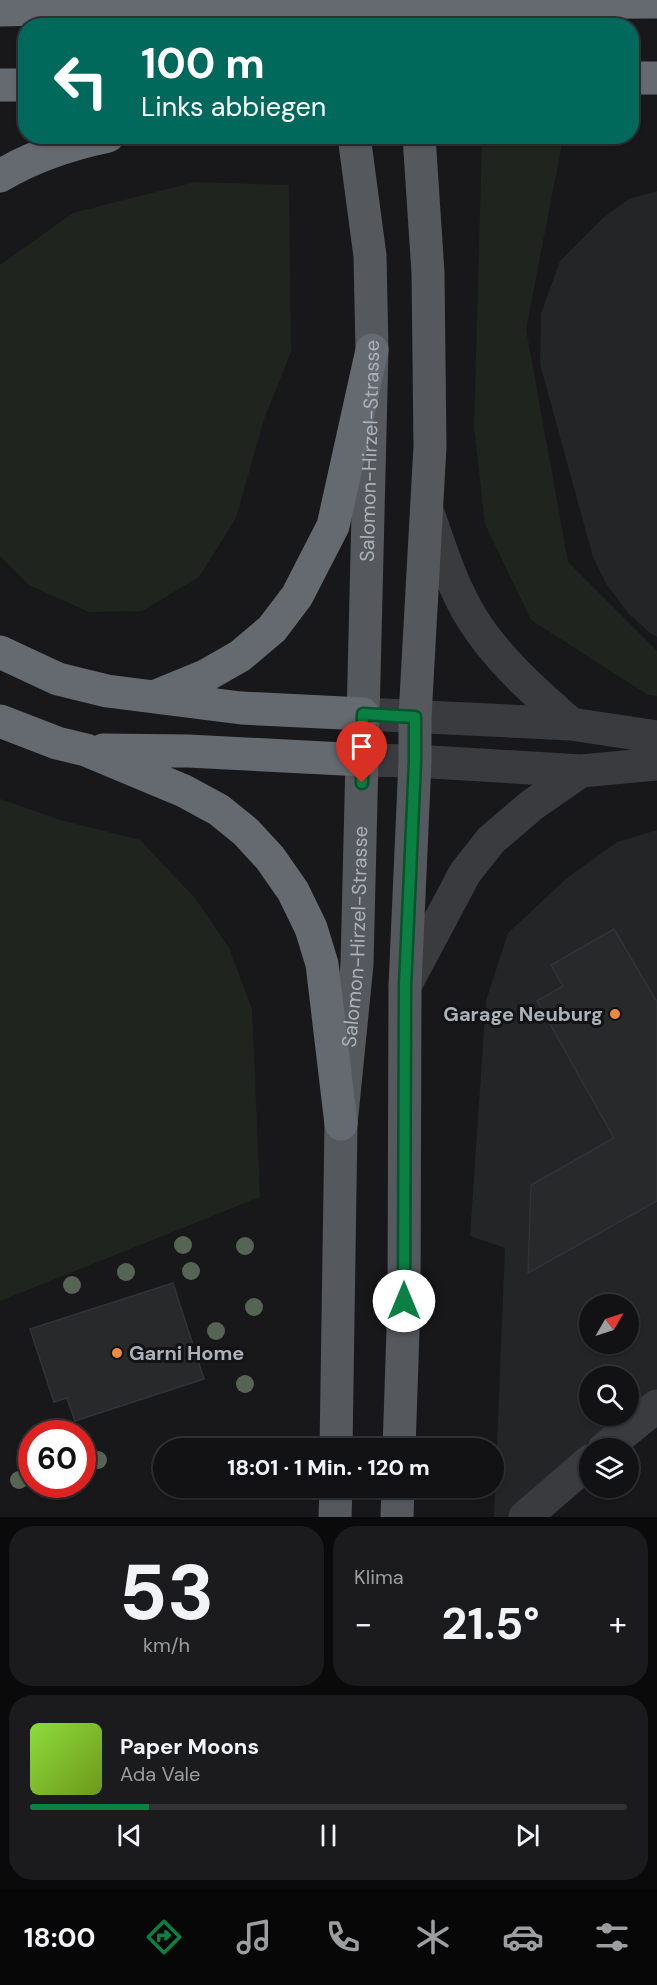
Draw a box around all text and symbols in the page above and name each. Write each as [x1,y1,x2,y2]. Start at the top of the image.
text: 100 m [141,36,265,91]
icon: left [42,42,120,120]
text: Links abbiegen [141,89,326,124]
street label: Salomon-Hirzel-Strasse [354,340,385,562]
pin [336,721,387,783]
icon: arrive [345,730,378,763]
street label: Salomon-Hirzel-Strasse [336,826,373,1049]
place label: Garage Neuburg [443,1001,603,1027]
marker: Garage Neuburg [608,1007,622,1021]
position arrow [372,1269,436,1333]
north arrow [579,1294,639,1354]
map controls [579,1294,639,1498]
place label: Garni Home [129,1340,244,1366]
marker: Garni Home [110,1346,124,1360]
button: search [579,1366,639,1426]
speed limit sign: 60 [18,1420,96,1498]
button: layers [579,1438,639,1498]
text: 18:01 · 1 Min. · 120 m [227,1453,430,1482]
text: 53 [119,1542,214,1643]
text: Klima [354,1564,404,1590]
text: 21.5° [441,1594,540,1653]
text: − [354,1602,372,1645]
text: + [609,1602,627,1645]
text: km/h [143,1632,190,1658]
text: Paper Moons [120,1732,259,1761]
text: Ada Vale [120,1761,200,1787]
icon: previous [113,1819,146,1852]
icon: pause [312,1819,345,1852]
icon: next [511,1819,544,1852]
icon: directions [143,1916,185,1958]
icon: music [233,1916,275,1958]
icon: phone [322,1916,364,1958]
icon: climate [412,1916,454,1958]
icon: car [502,1916,544,1958]
icon: filters [591,1916,633,1958]
text: 18:00 [24,1920,96,1955]

